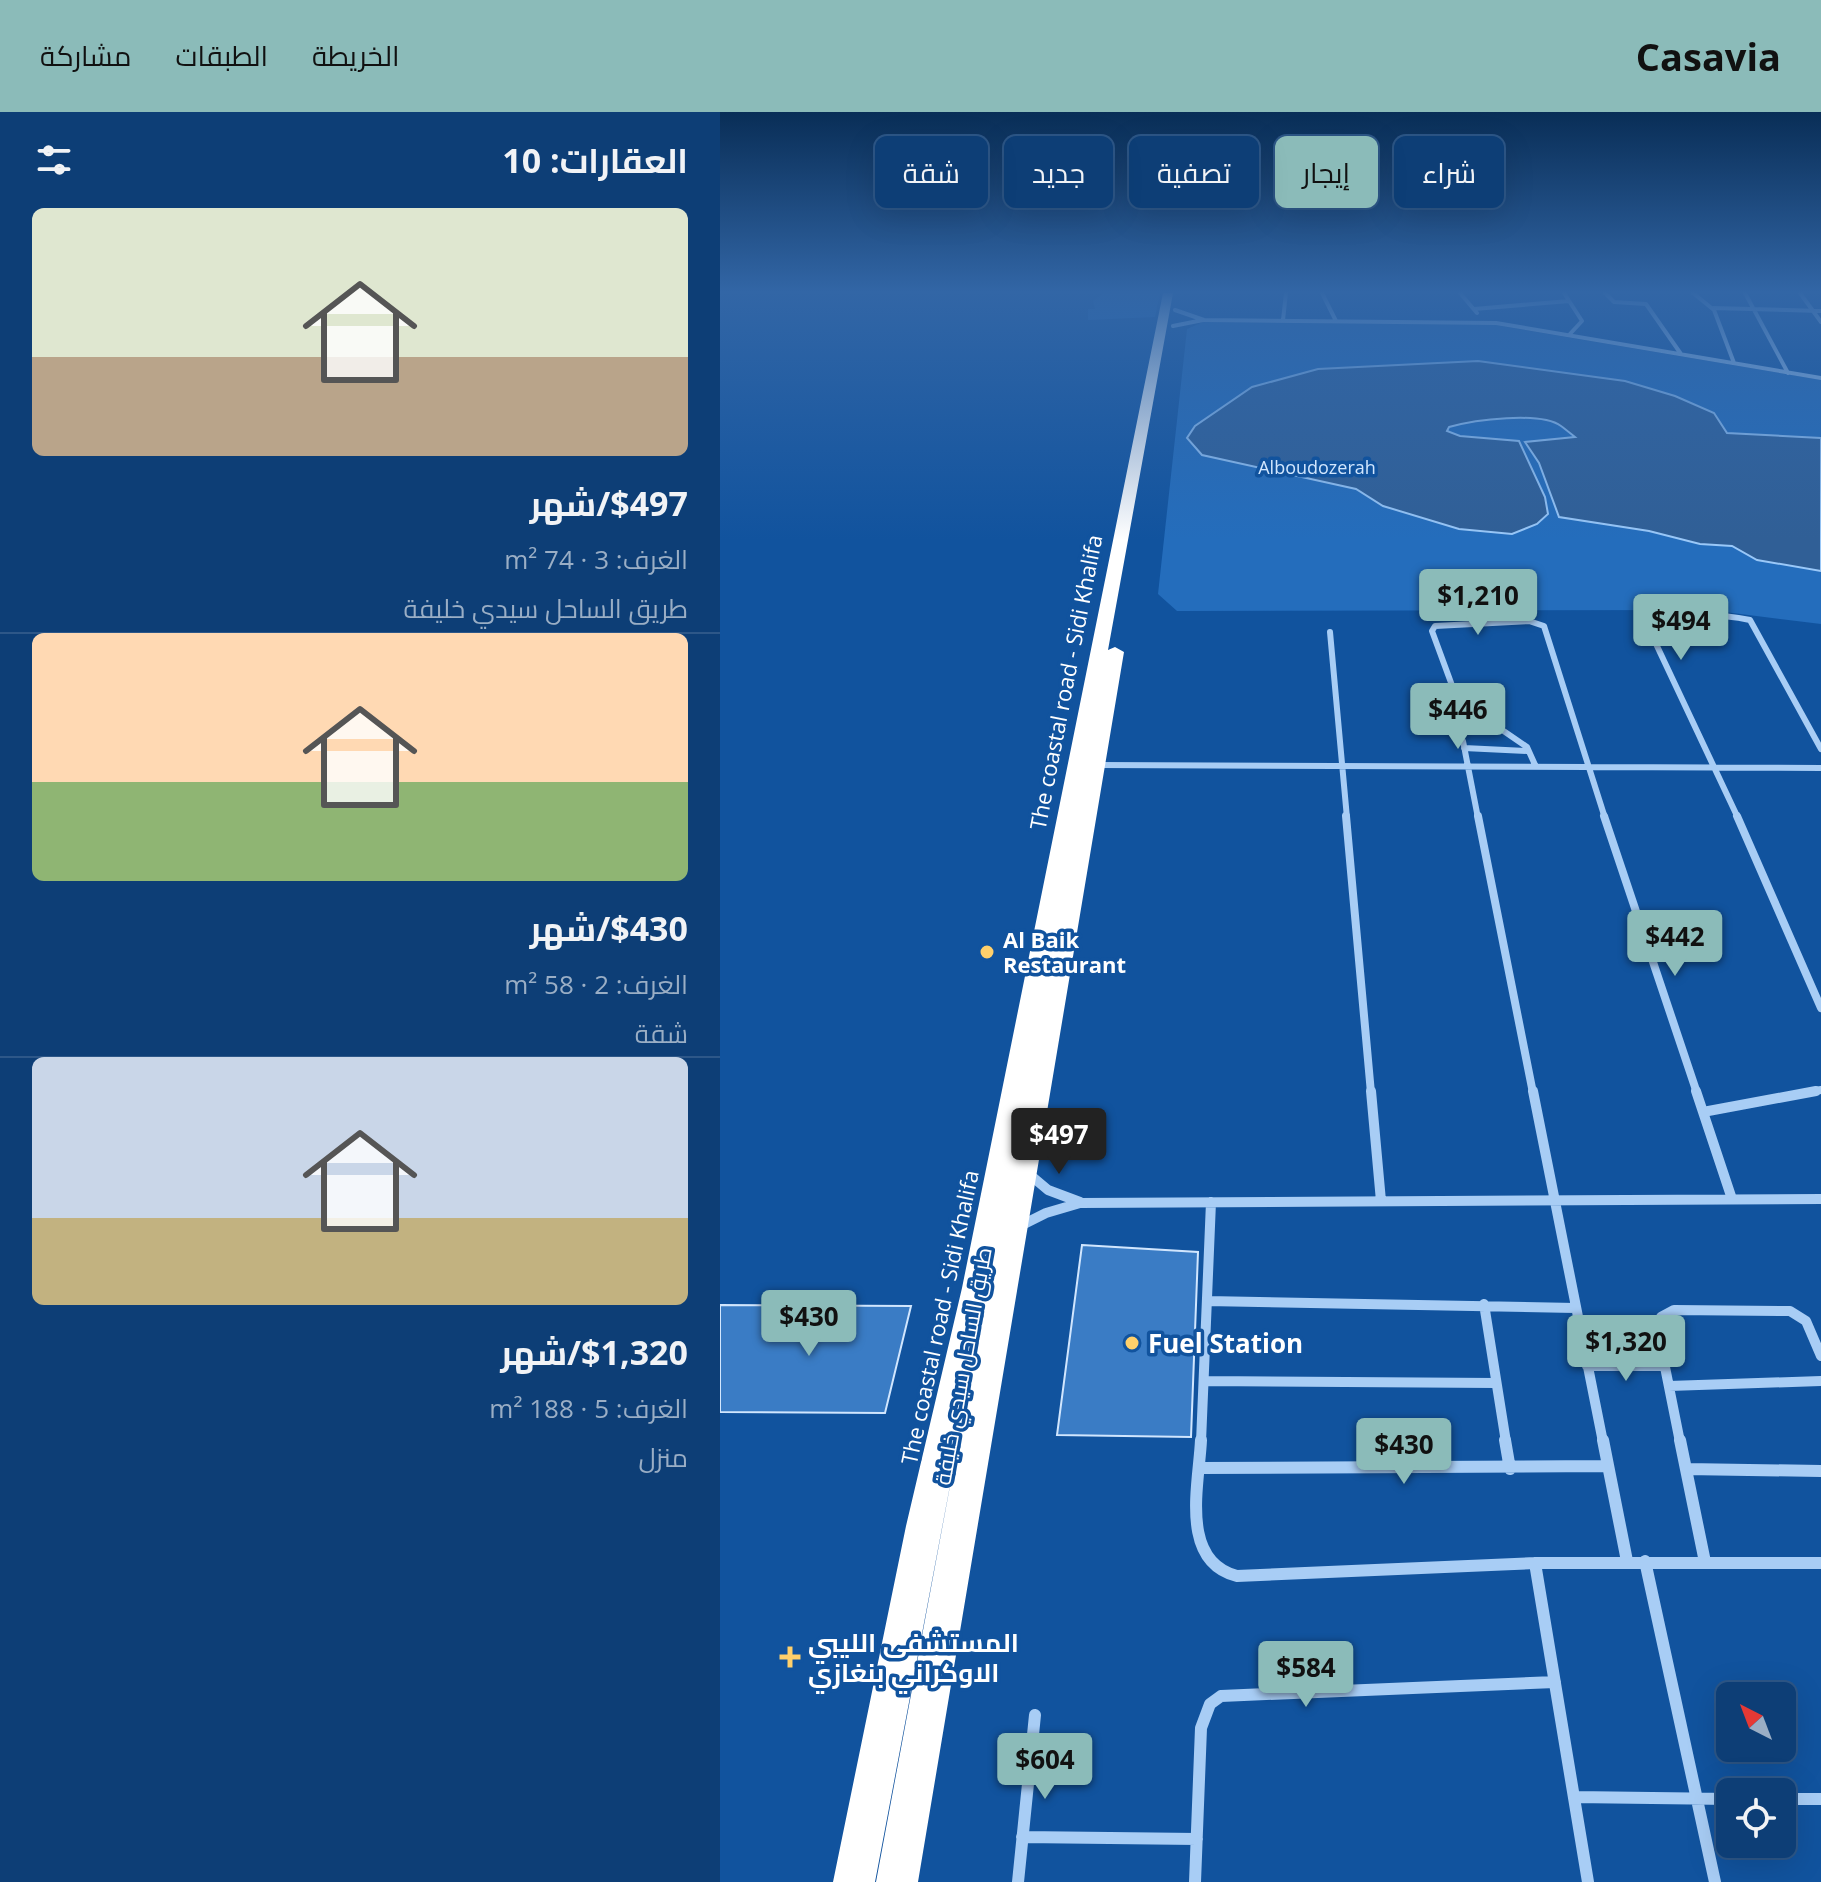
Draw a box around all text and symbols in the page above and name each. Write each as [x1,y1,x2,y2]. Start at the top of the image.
text: Casavia [1636,30,1781,82]
text: مشاركة [40,36,131,74]
text: الطبقات [175,36,268,74]
text: الخريطة [312,36,399,74]
chip: شقة [875,136,988,208]
chip: جديد [1004,136,1113,208]
chip: تصفية [1129,136,1259,208]
chip: إيجار [1275,136,1378,208]
chip: شراء [1394,136,1504,208]
text: العقارات: 10 [502,137,688,183]
icon: filters [32,138,76,182]
icon: home [288,260,432,404]
park label: Alboudozerah [1258,455,1376,479]
text: $497/شهر [530,480,688,526]
street label: The coastal road - Sidi Khalifa [1022,532,1108,832]
text: الغرف: 3 · 74 m² [504,541,688,577]
pin: $1,210 [1413,569,1543,637]
text: $1,210 [1437,577,1519,613]
text: طريق الساحل سيدي خليفة [404,590,688,626]
pin: $494 [1634,594,1728,662]
text: $494 [1651,602,1711,638]
pin: $446 [1411,683,1505,751]
icon: home [288,685,432,829]
text: $446 [1428,691,1488,727]
text: $430/شهر [530,905,688,951]
pin: $442 [1628,910,1722,978]
text: $442 [1645,918,1705,954]
place label: Al Baik Restaurant [1003,924,1126,979]
marker: Al Baik Restaurant [978,943,996,961]
text: الغرف: 2 · 58 m² [504,966,688,1002]
text: شقة [635,1015,688,1051]
pin: $497 [1012,1108,1106,1176]
icon: home [288,1109,432,1253]
text: $497 [1029,1116,1089,1152]
street label: The coastal road - Sidi Khalifa [893,1167,985,1467]
street label: طريق الساحل سيدي خليفة [926,1245,1001,1488]
pin: $430 [762,1290,856,1358]
text: $430 [779,1298,839,1334]
pin: $1,320 [1561,1315,1691,1383]
text: $1,320 [1585,1323,1667,1359]
place label: Fuel Station [1148,1325,1303,1361]
text: $1,320/شهر [501,1329,688,1375]
marker: Fuel Station [1123,1334,1141,1352]
text: الغرف: 5 · 188 m² [489,1390,688,1426]
pin: $430 [1357,1418,1451,1486]
text: $430 [1374,1426,1434,1462]
text: منزل [639,1439,688,1475]
place label: المستشفى الليبي الاوكراني بنغازي [808,1624,1019,1694]
pin: $584 [1259,1641,1353,1709]
marker: المستشفى الليبي الاوكراني بنغازي [779,1646,801,1668]
text: $584 [1276,1649,1336,1685]
north arrow [1716,1682,1796,1762]
map controls [1716,1682,1796,1858]
pin: $604 [998,1733,1092,1801]
text: $604 [1015,1741,1075,1777]
button: locate [1716,1778,1796,1858]

